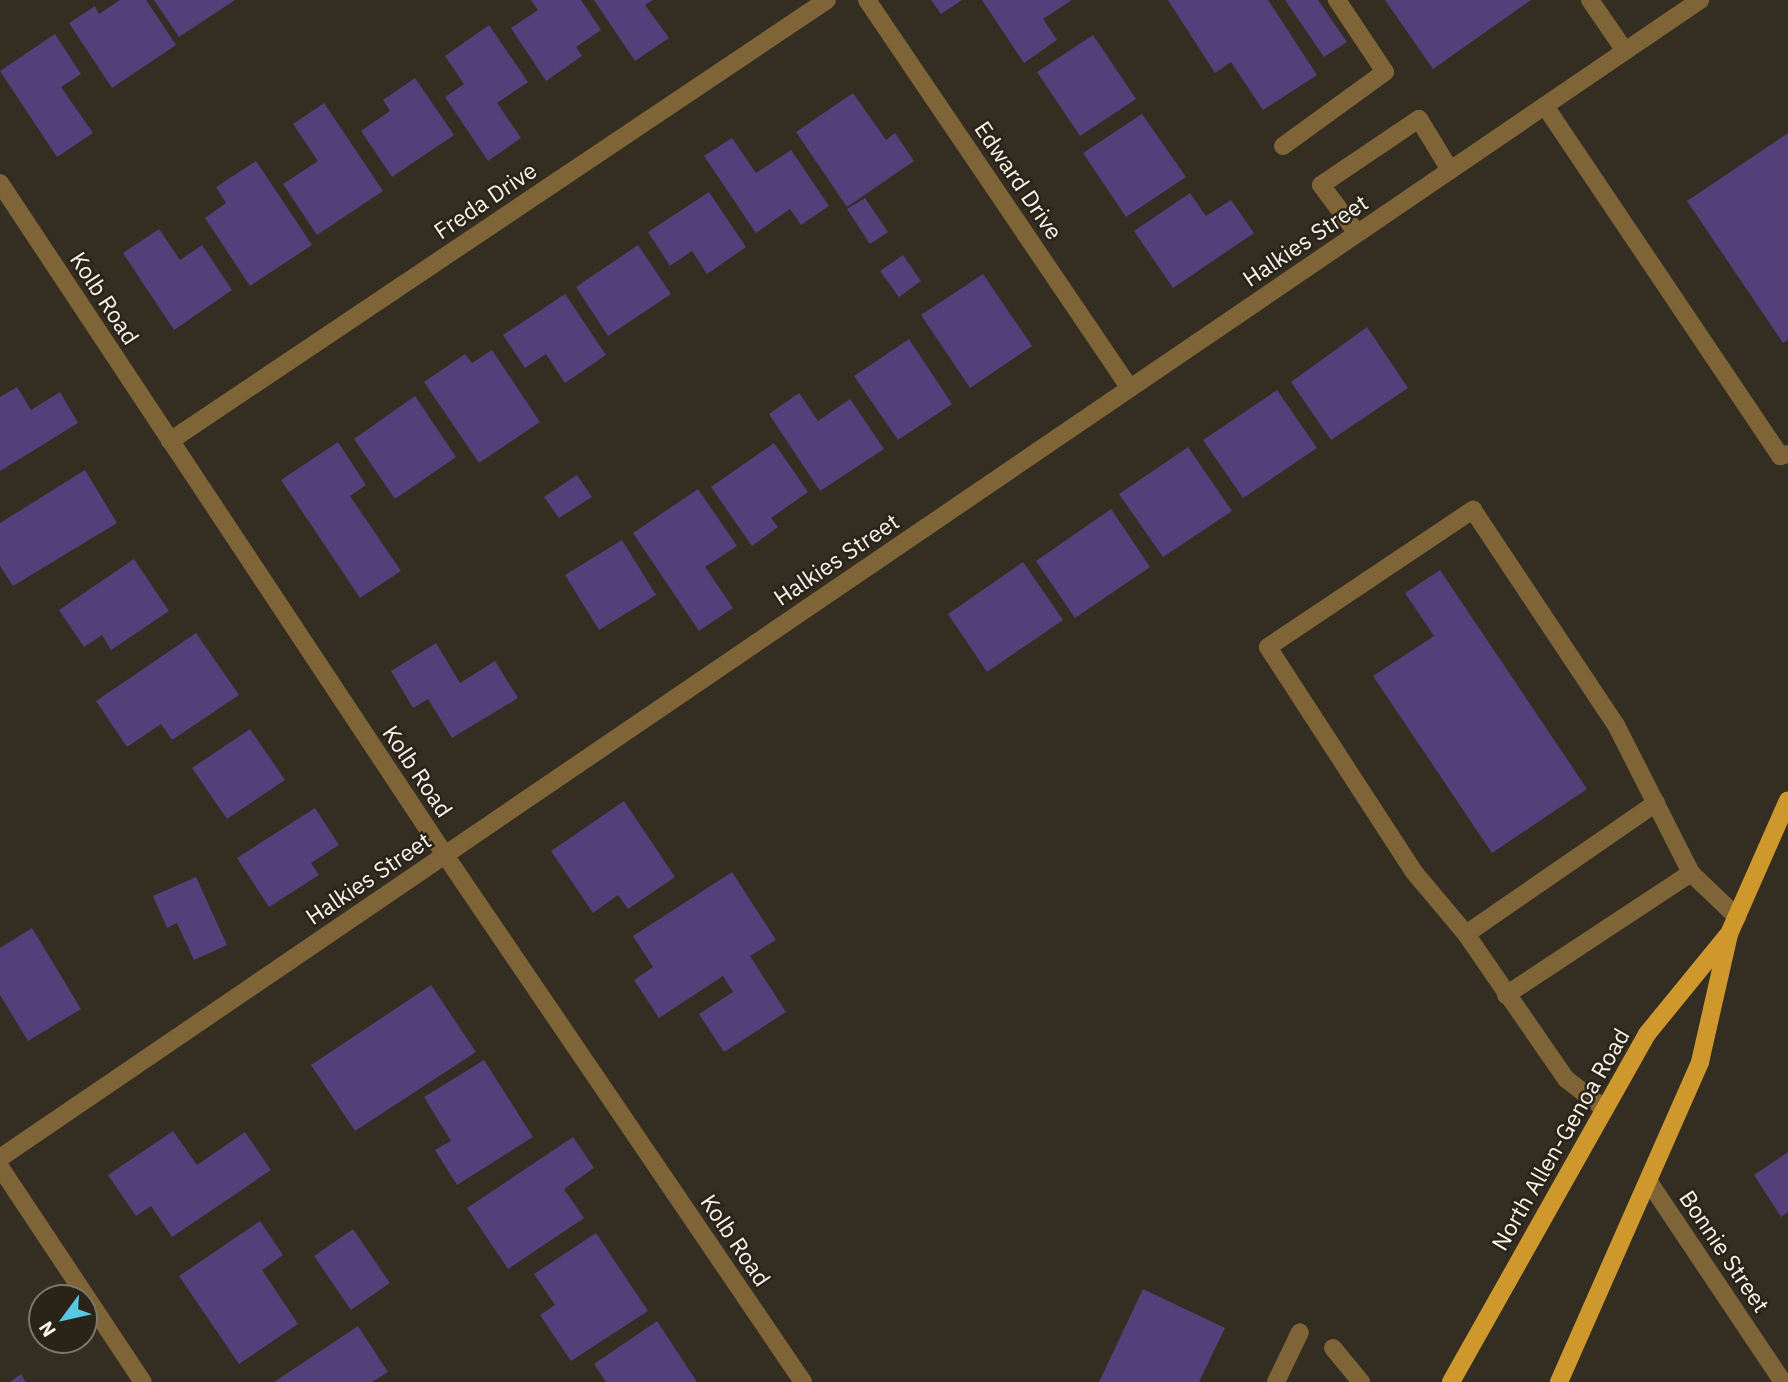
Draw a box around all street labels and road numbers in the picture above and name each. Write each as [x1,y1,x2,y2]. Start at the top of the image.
street label: Edward Drive [969,116,1069,244]
street label: Freda Drive [428,156,542,244]
street label: Halkies Street [1237,188,1373,292]
street label: Kolb Road [65,247,145,349]
street label: Halkies Street [768,507,904,611]
street label: Kolb Road [377,720,459,822]
street label: Halkies Street [300,826,436,930]
street label: North Allen-Genoa Road [1485,1023,1635,1255]
street label: Bonnie Street [1674,1185,1776,1317]
street label: Kolb Road [695,1189,777,1291]

